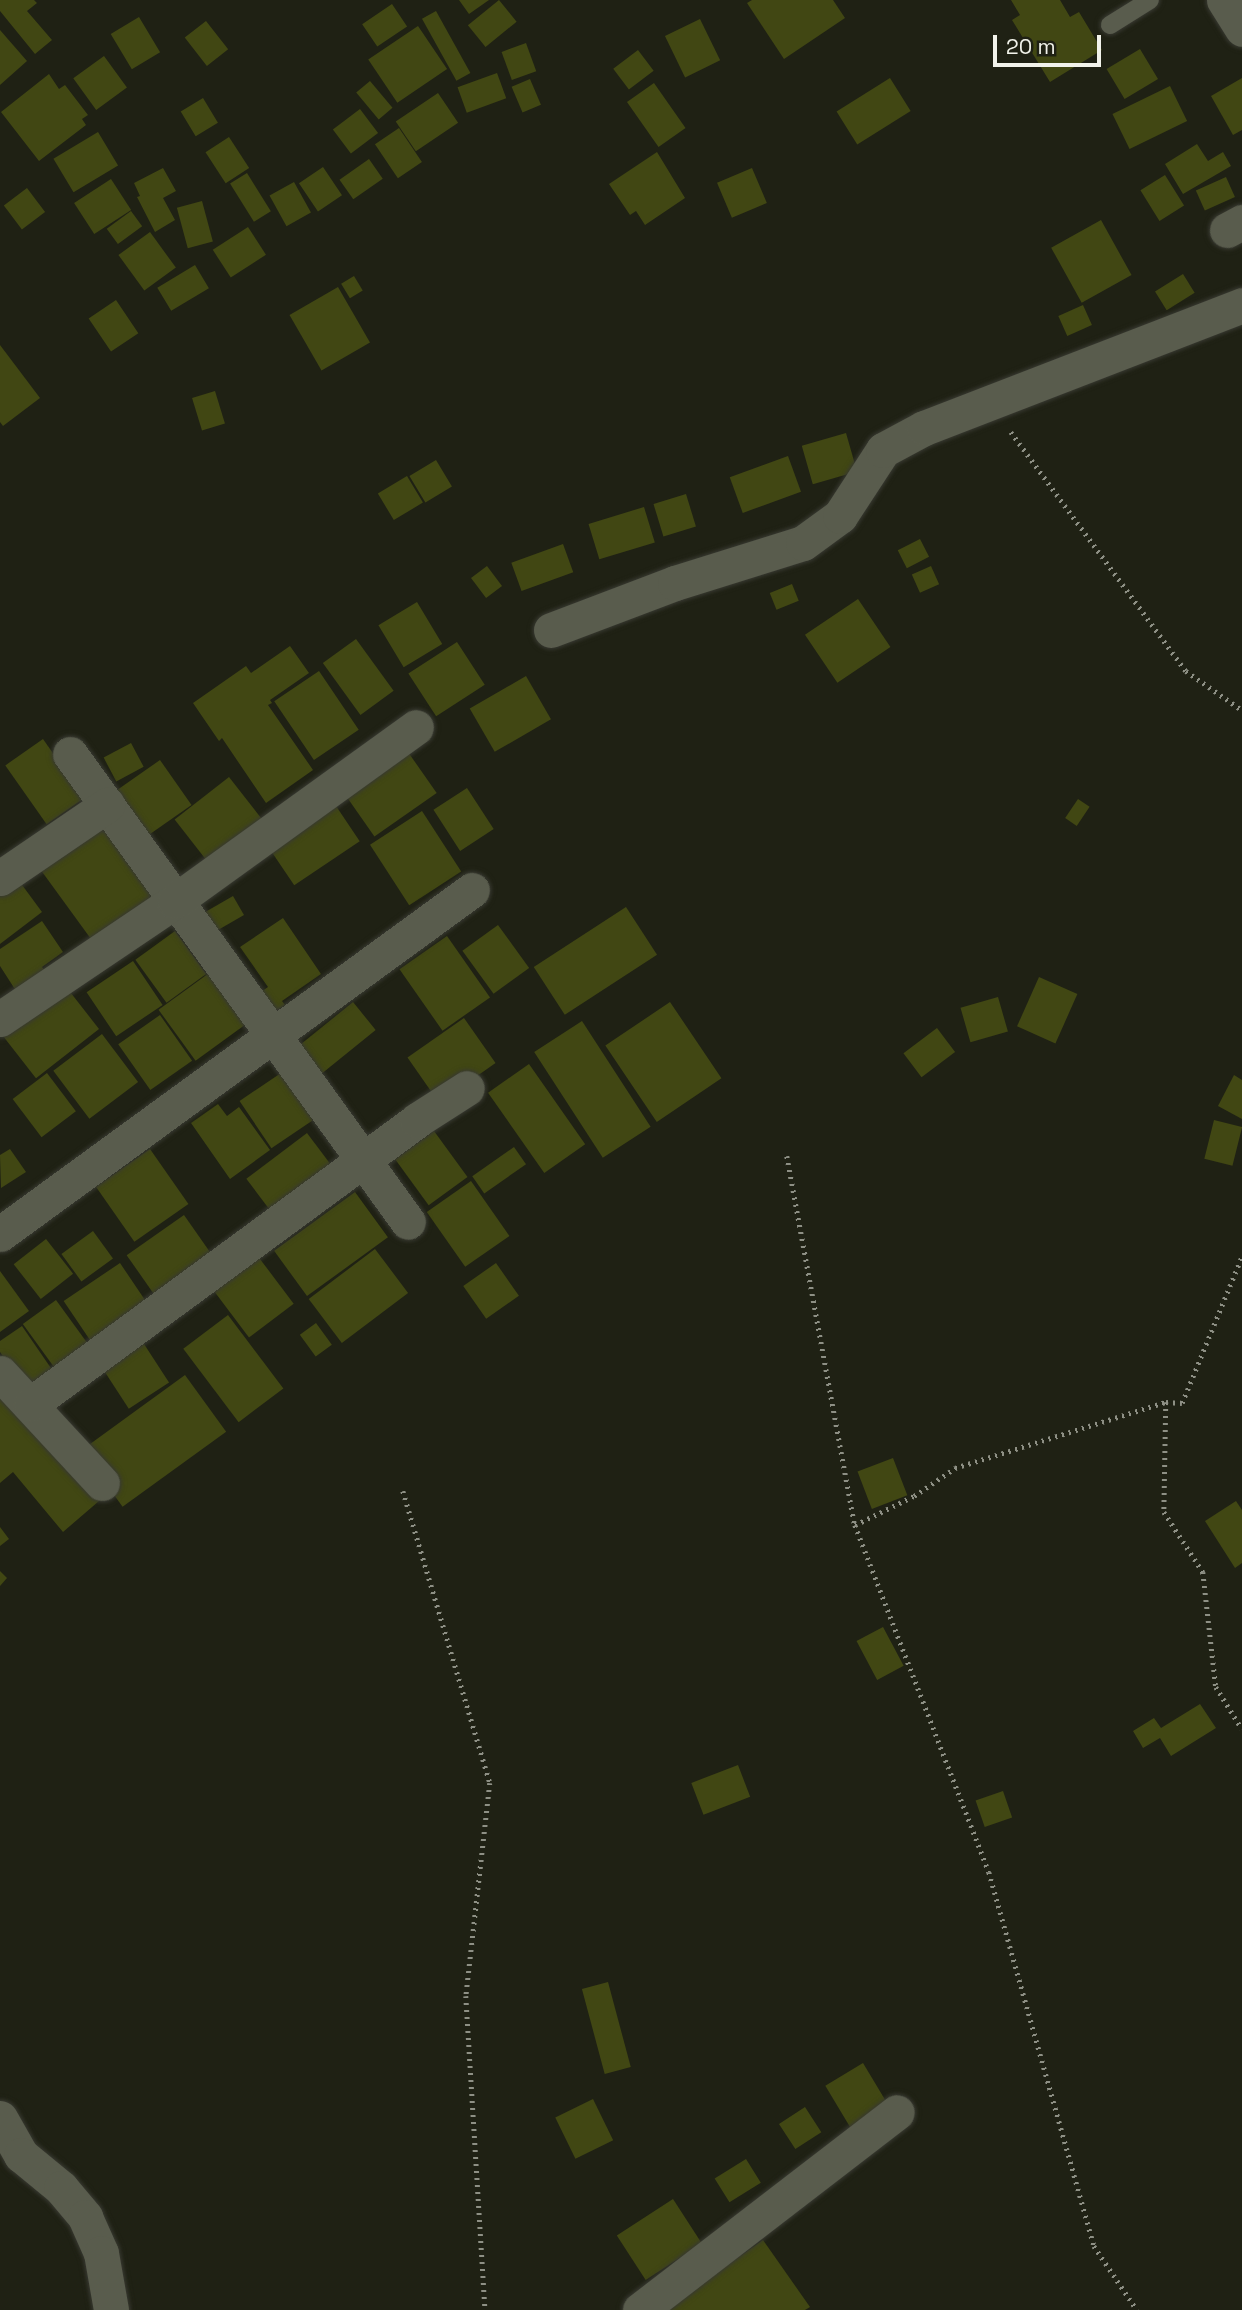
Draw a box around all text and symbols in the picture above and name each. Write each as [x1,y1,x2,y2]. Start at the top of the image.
scale bar [997,21,1106,65]
text: 20 m [1006,33,1056,60]

